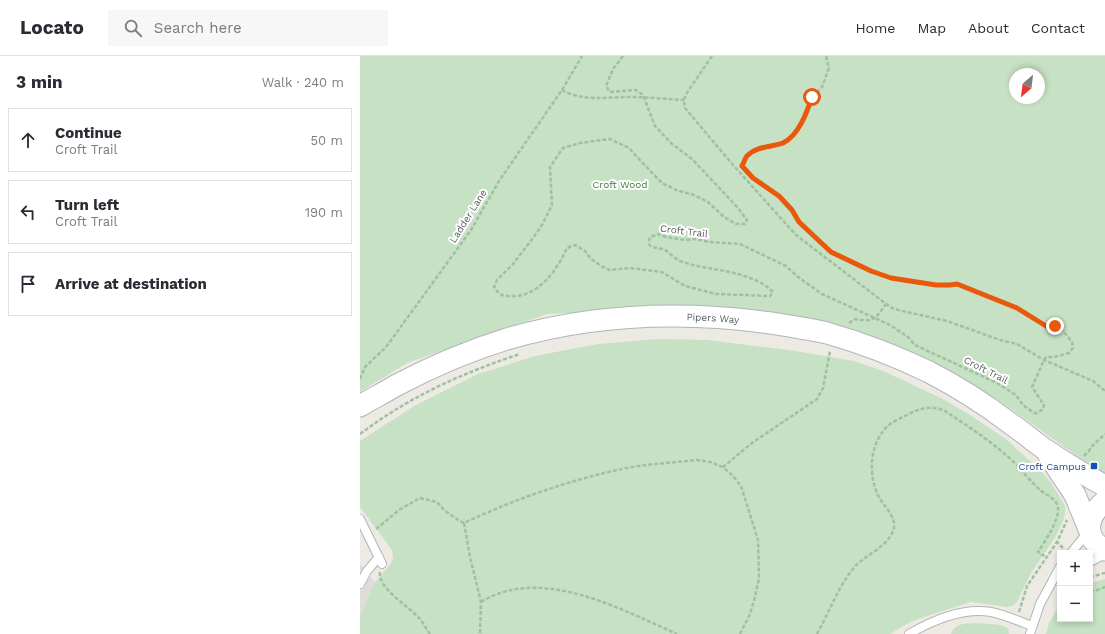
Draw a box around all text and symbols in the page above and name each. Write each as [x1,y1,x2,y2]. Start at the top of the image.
search box [108,10,388,46]
text: Locato [20,16,84,39]
icon: search [122,17,144,39]
text: Search here [154,19,242,37]
text: Home [855,20,895,36]
text: Map [917,20,946,36]
text: About [968,20,1009,36]
text: Contact [1031,20,1085,36]
north arrow [1009,68,1045,104]
text: 3 min [16,72,62,92]
text: Walk · 240 m [262,75,344,90]
route start [803,88,821,106]
text: Continue [55,124,122,142]
icon: ahead [17,129,39,151]
text: 50 m [311,133,343,148]
text: Croft Trail [55,142,118,157]
park label: Croft Wood [592,179,648,190]
street label: Ladder Lane [447,187,489,245]
text: Turn left [55,196,119,214]
icon: left [17,201,39,223]
text: 190 m [305,205,343,220]
text: Croft Trail [55,214,118,229]
street label: Croft Trail [659,223,709,239]
icon: arrive [17,273,39,295]
text: Arrive at destination [55,275,207,293]
street label: Pipers Way [686,311,741,325]
route end [1046,317,1064,335]
street label: Croft Trail [962,354,1010,386]
place label: Croft Campus [1019,461,1086,472]
marker: Croft Campus [1089,461,1099,471]
map controls [1057,550,1093,622]
button: + [1057,550,1093,586]
button: − [1057,586,1093,622]

